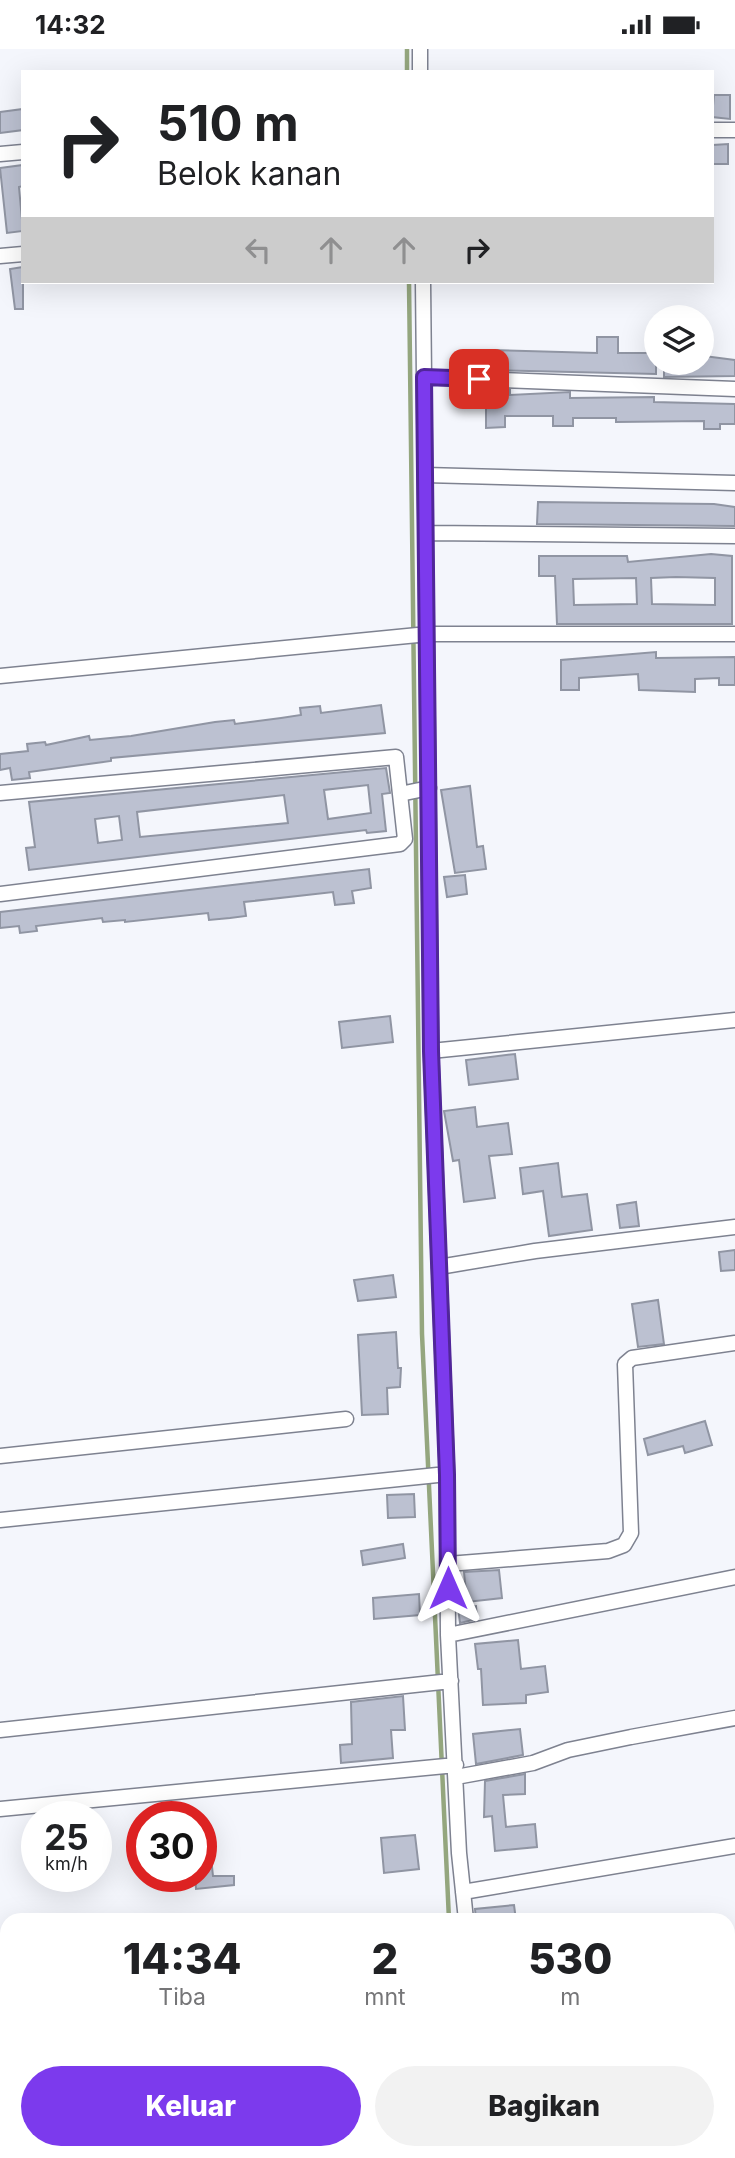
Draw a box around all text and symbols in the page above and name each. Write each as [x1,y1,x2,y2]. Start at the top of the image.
text: 14:32 [35,9,106,40]
text: 510 m [157,94,299,153]
icon: right [42,98,133,189]
text: Belok kanan [157,154,341,193]
icon: left [239,231,277,269]
icon: ahead [312,231,350,269]
icon: ahead [385,231,423,269]
icon: right [458,231,496,269]
map controls [644,305,714,375]
button: layers [644,305,714,375]
pin [449,349,509,409]
icon: arrive [460,360,498,398]
position arrow [411,1551,485,1625]
speed limit sign: 30 [126,1801,217,1892]
text: 25 [44,1816,89,1858]
text: km/h [45,1853,88,1874]
text: 14:34 [123,1933,242,1984]
text: 2 [371,1933,398,1984]
text: 530 [528,1933,612,1984]
text: Tiba [158,1983,206,2011]
text: mnt [364,1983,406,2011]
text: m [560,1983,580,2011]
button: Keluar [21,2066,361,2146]
button: Bagikan [375,2066,714,2146]

